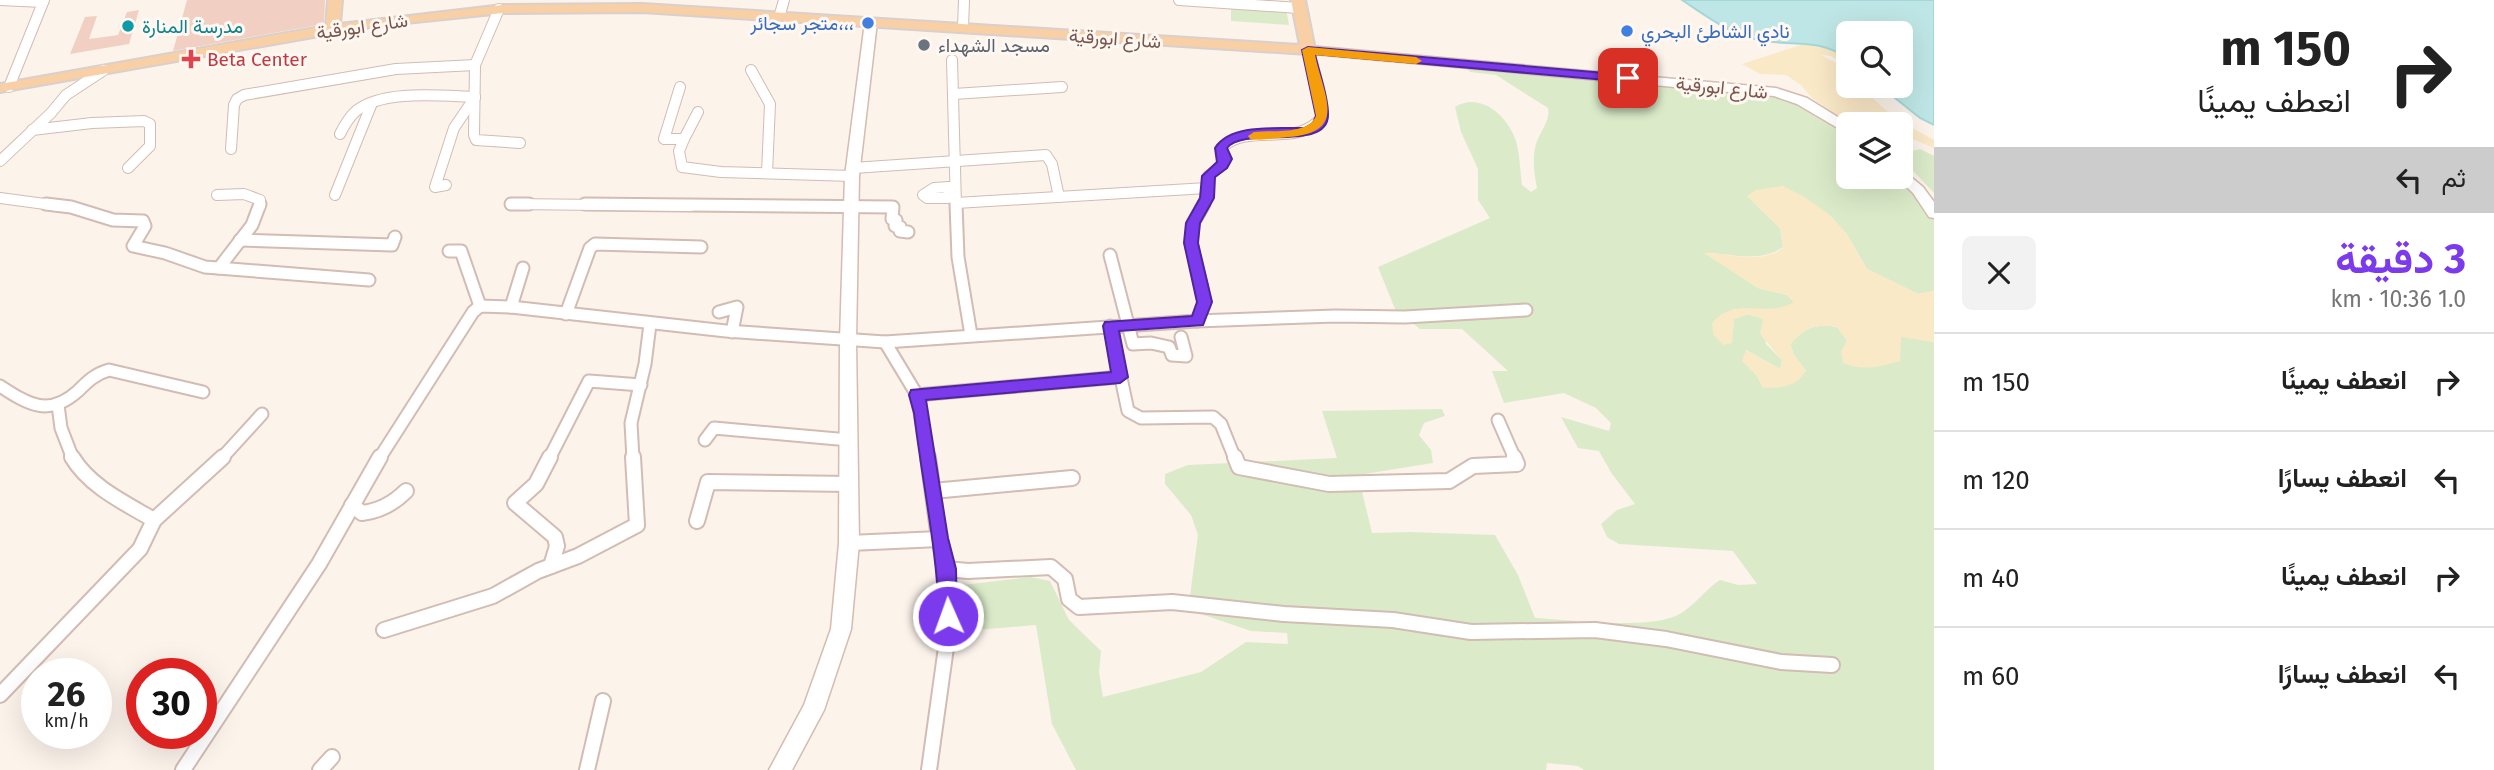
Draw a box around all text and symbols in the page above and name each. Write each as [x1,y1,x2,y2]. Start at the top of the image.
street label: شارع ابورقية [315,9,410,45]
place label: متجر سجائر،،، [749,12,854,35]
place label: مدرسة المنارة [142,15,243,38]
marker: متجر سجائر،،، [860,15,876,31]
marker: مدرسة المنارة [120,18,136,34]
text: 150 m [2220,19,2351,78]
place label: نادي الشاطئ البحري [1641,20,1790,47]
map controls [1836,21,1913,189]
button: search [1836,21,1913,98]
marker: نادي الشاطئ البحري [1619,23,1635,39]
street label: شارع ابورقية [1068,24,1162,54]
icon: right [2375,28,2466,119]
place label: مسجد الشهداء [938,34,1050,57]
marker: مسجد الشهداء [916,37,932,53]
place label: Beta Center [207,48,308,71]
pin [1598,48,1658,108]
marker: Beta Center [181,49,201,69]
icon: arrive [1609,59,1647,97]
street label: شارع ابورقية [1675,71,1769,105]
text: انعطف يمينًا [2197,82,2351,120]
button: layers [1836,112,1913,189]
icon: left [2390,161,2428,199]
text: ثم [2442,163,2466,194]
text: 3 دقيقة [2335,234,2466,284]
button: close [1962,236,2036,310]
text: 1.0 km · 10:36 [2330,285,2466,313]
icon: right [2428,363,2466,401]
text: انعطف يمينًا [2281,365,2407,396]
text: 150 m [1962,367,2030,398]
icon: left [2428,461,2466,499]
text: انعطف يسارًا [2278,463,2407,494]
text: 120 m [1962,465,2030,496]
icon: right [2428,559,2466,597]
text: انعطف يمينًا [2281,561,2407,592]
text: 40 m [1962,563,2020,594]
position arrow [911,579,985,653]
icon: left [2428,657,2466,695]
speed limit sign: 30 [126,658,217,749]
text: انعطف يسارًا [2278,659,2407,690]
text: 60 m [1962,661,2020,692]
text: 26 [48,673,85,715]
text: km/h [44,710,89,732]

